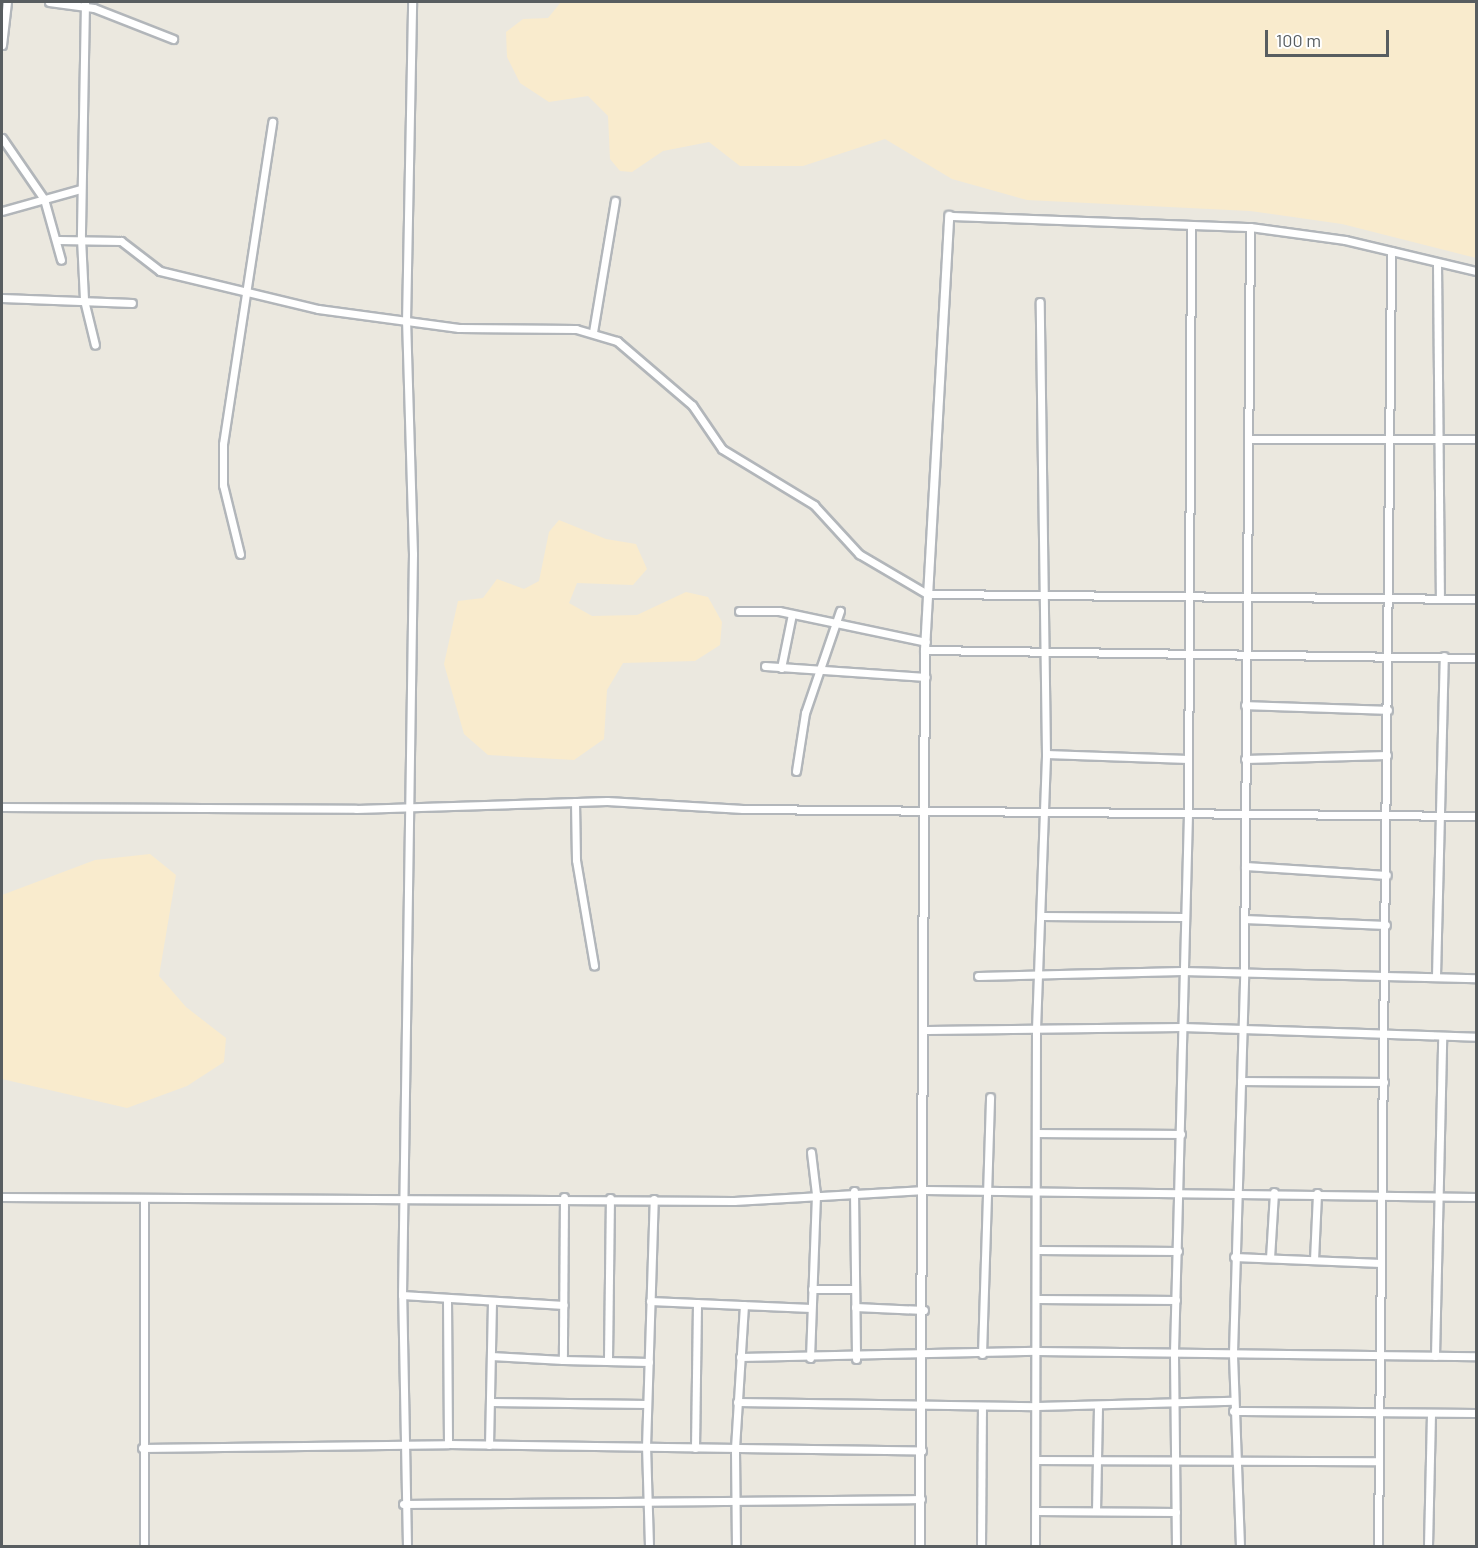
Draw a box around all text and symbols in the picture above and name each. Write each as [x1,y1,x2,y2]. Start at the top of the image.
scale bar [1268,18,1392,56]
text: 100 m [1276,29,1321,51]

